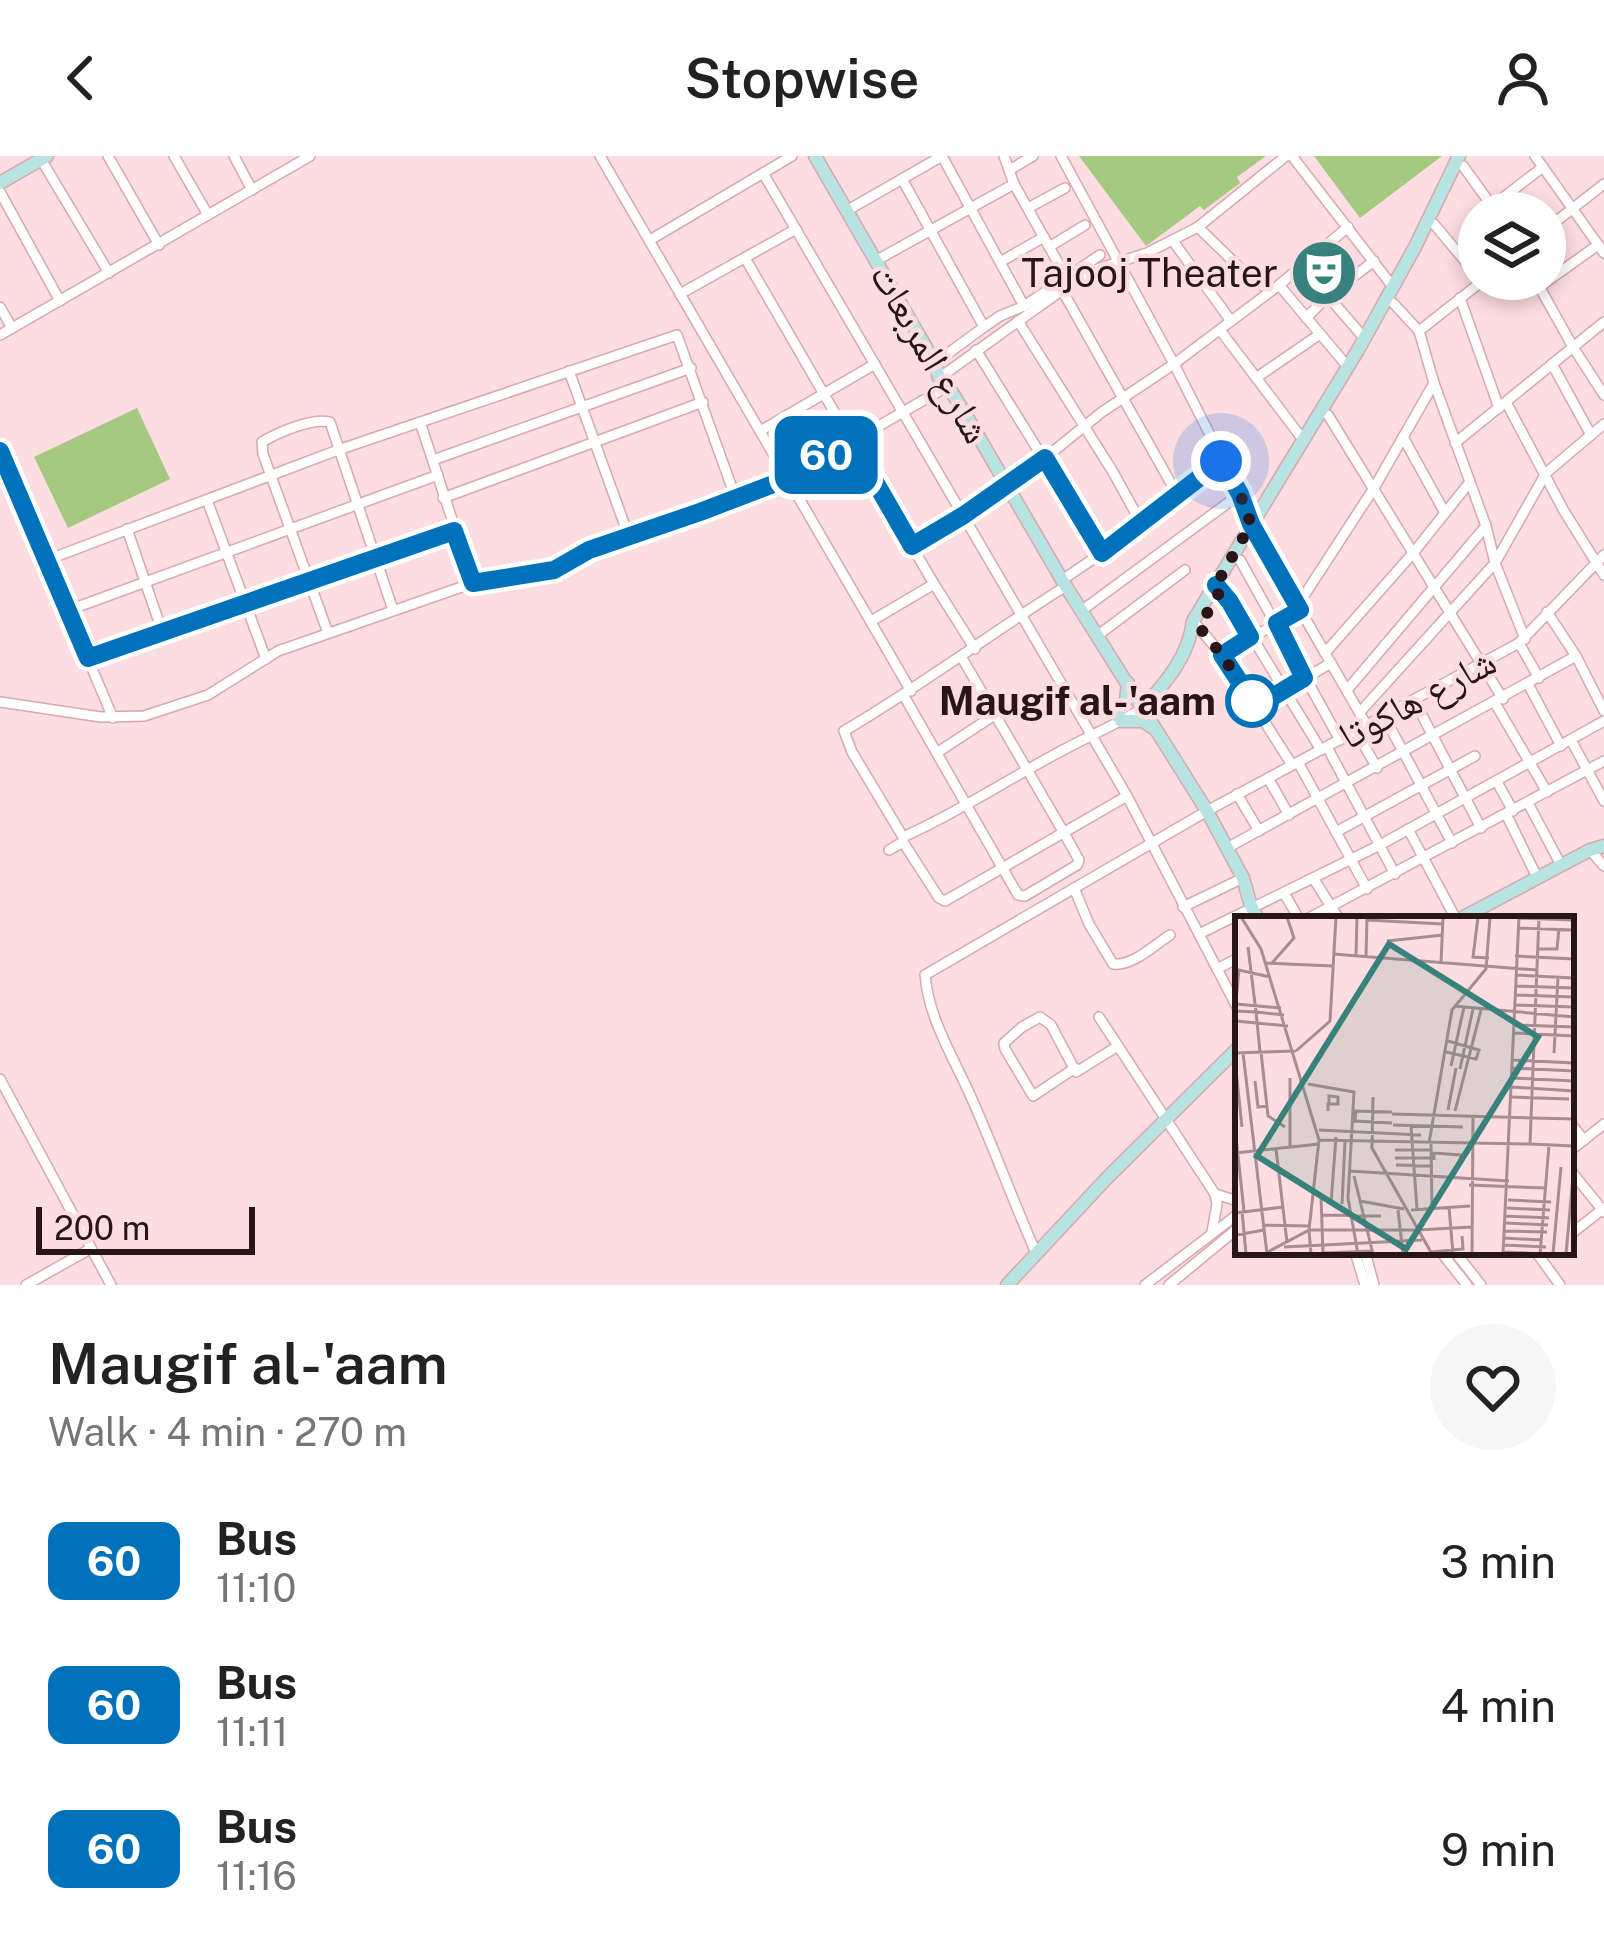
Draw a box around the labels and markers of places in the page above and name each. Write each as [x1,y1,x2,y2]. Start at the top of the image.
theatre icon: Tajooj Theater [1289,238,1359,308]
place label: Tajooj Theater [1021,250,1278,296]
marker: Maugif al-'aam [1227,676,1277,726]
place label: Maugif al-'aam [939,678,1216,724]

